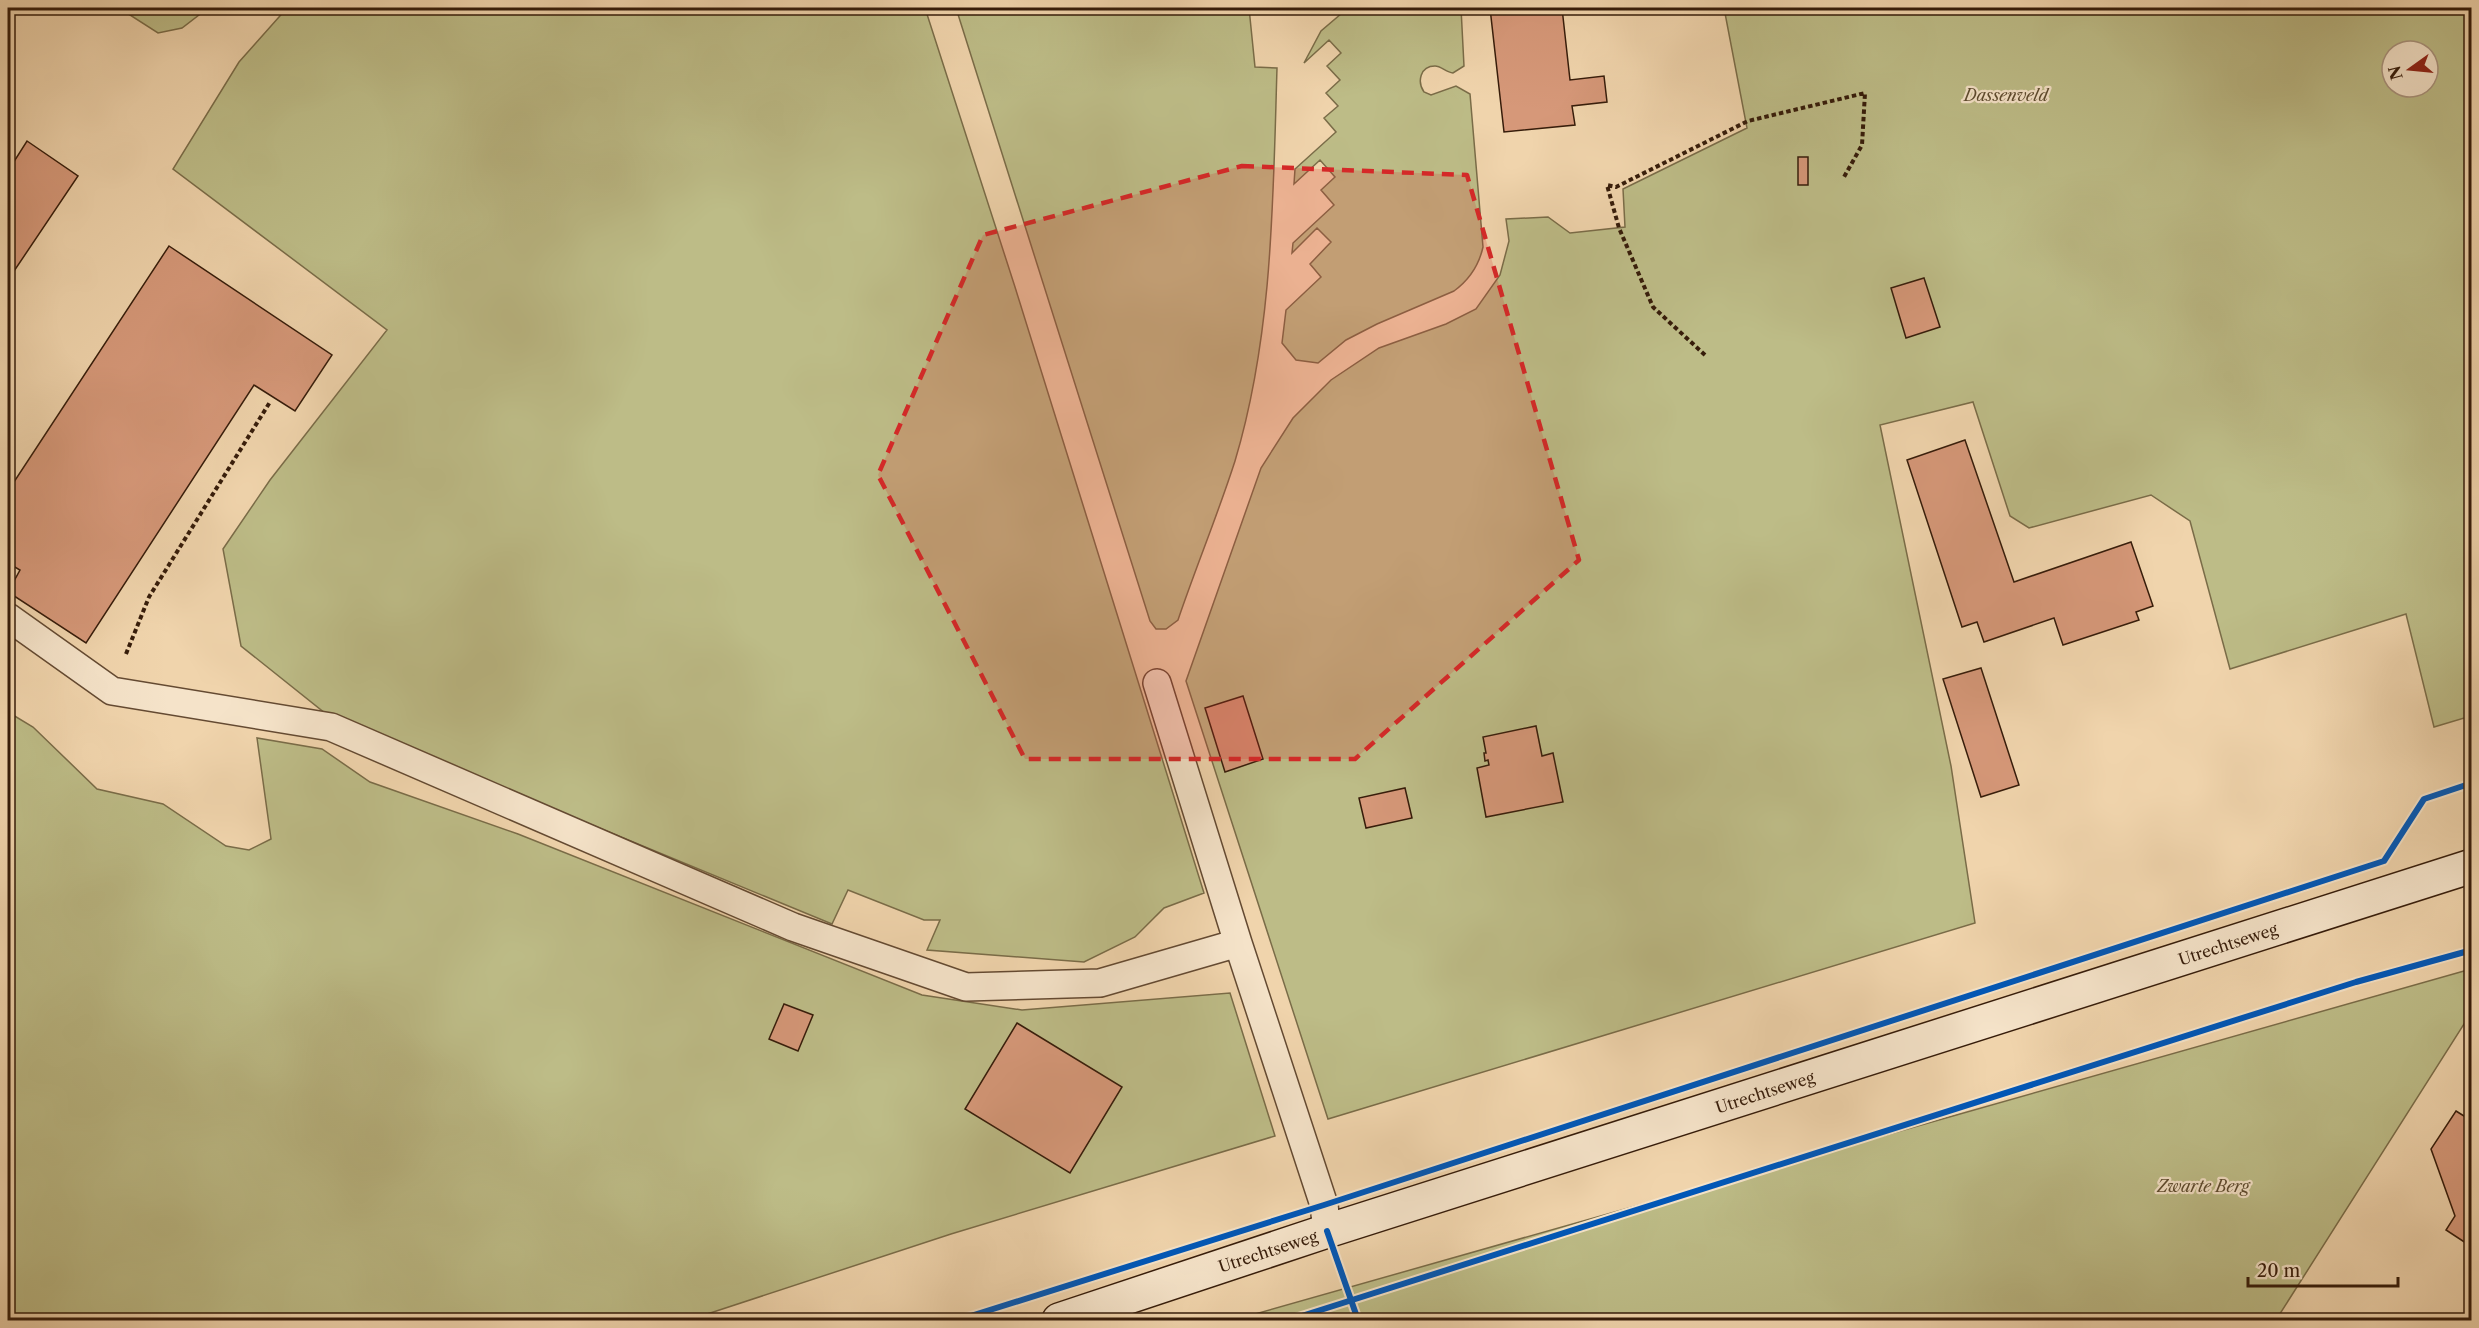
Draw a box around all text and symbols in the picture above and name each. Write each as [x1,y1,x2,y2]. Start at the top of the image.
north arrow [2380,39,2440,99]
text: N [2384,63,2407,82]
park label: Dassenveld [1962,85,2049,105]
street label: Utrechtseweg [2176,918,2281,969]
street label: Utrechtseweg [1713,1066,1818,1117]
park label: Zwarte Berg [2156,1176,2251,1196]
street label: Utrechtseweg [1216,1225,1321,1276]
scale bar [2248,1250,2398,1288]
text: 20 m [2257,1260,2301,1282]

